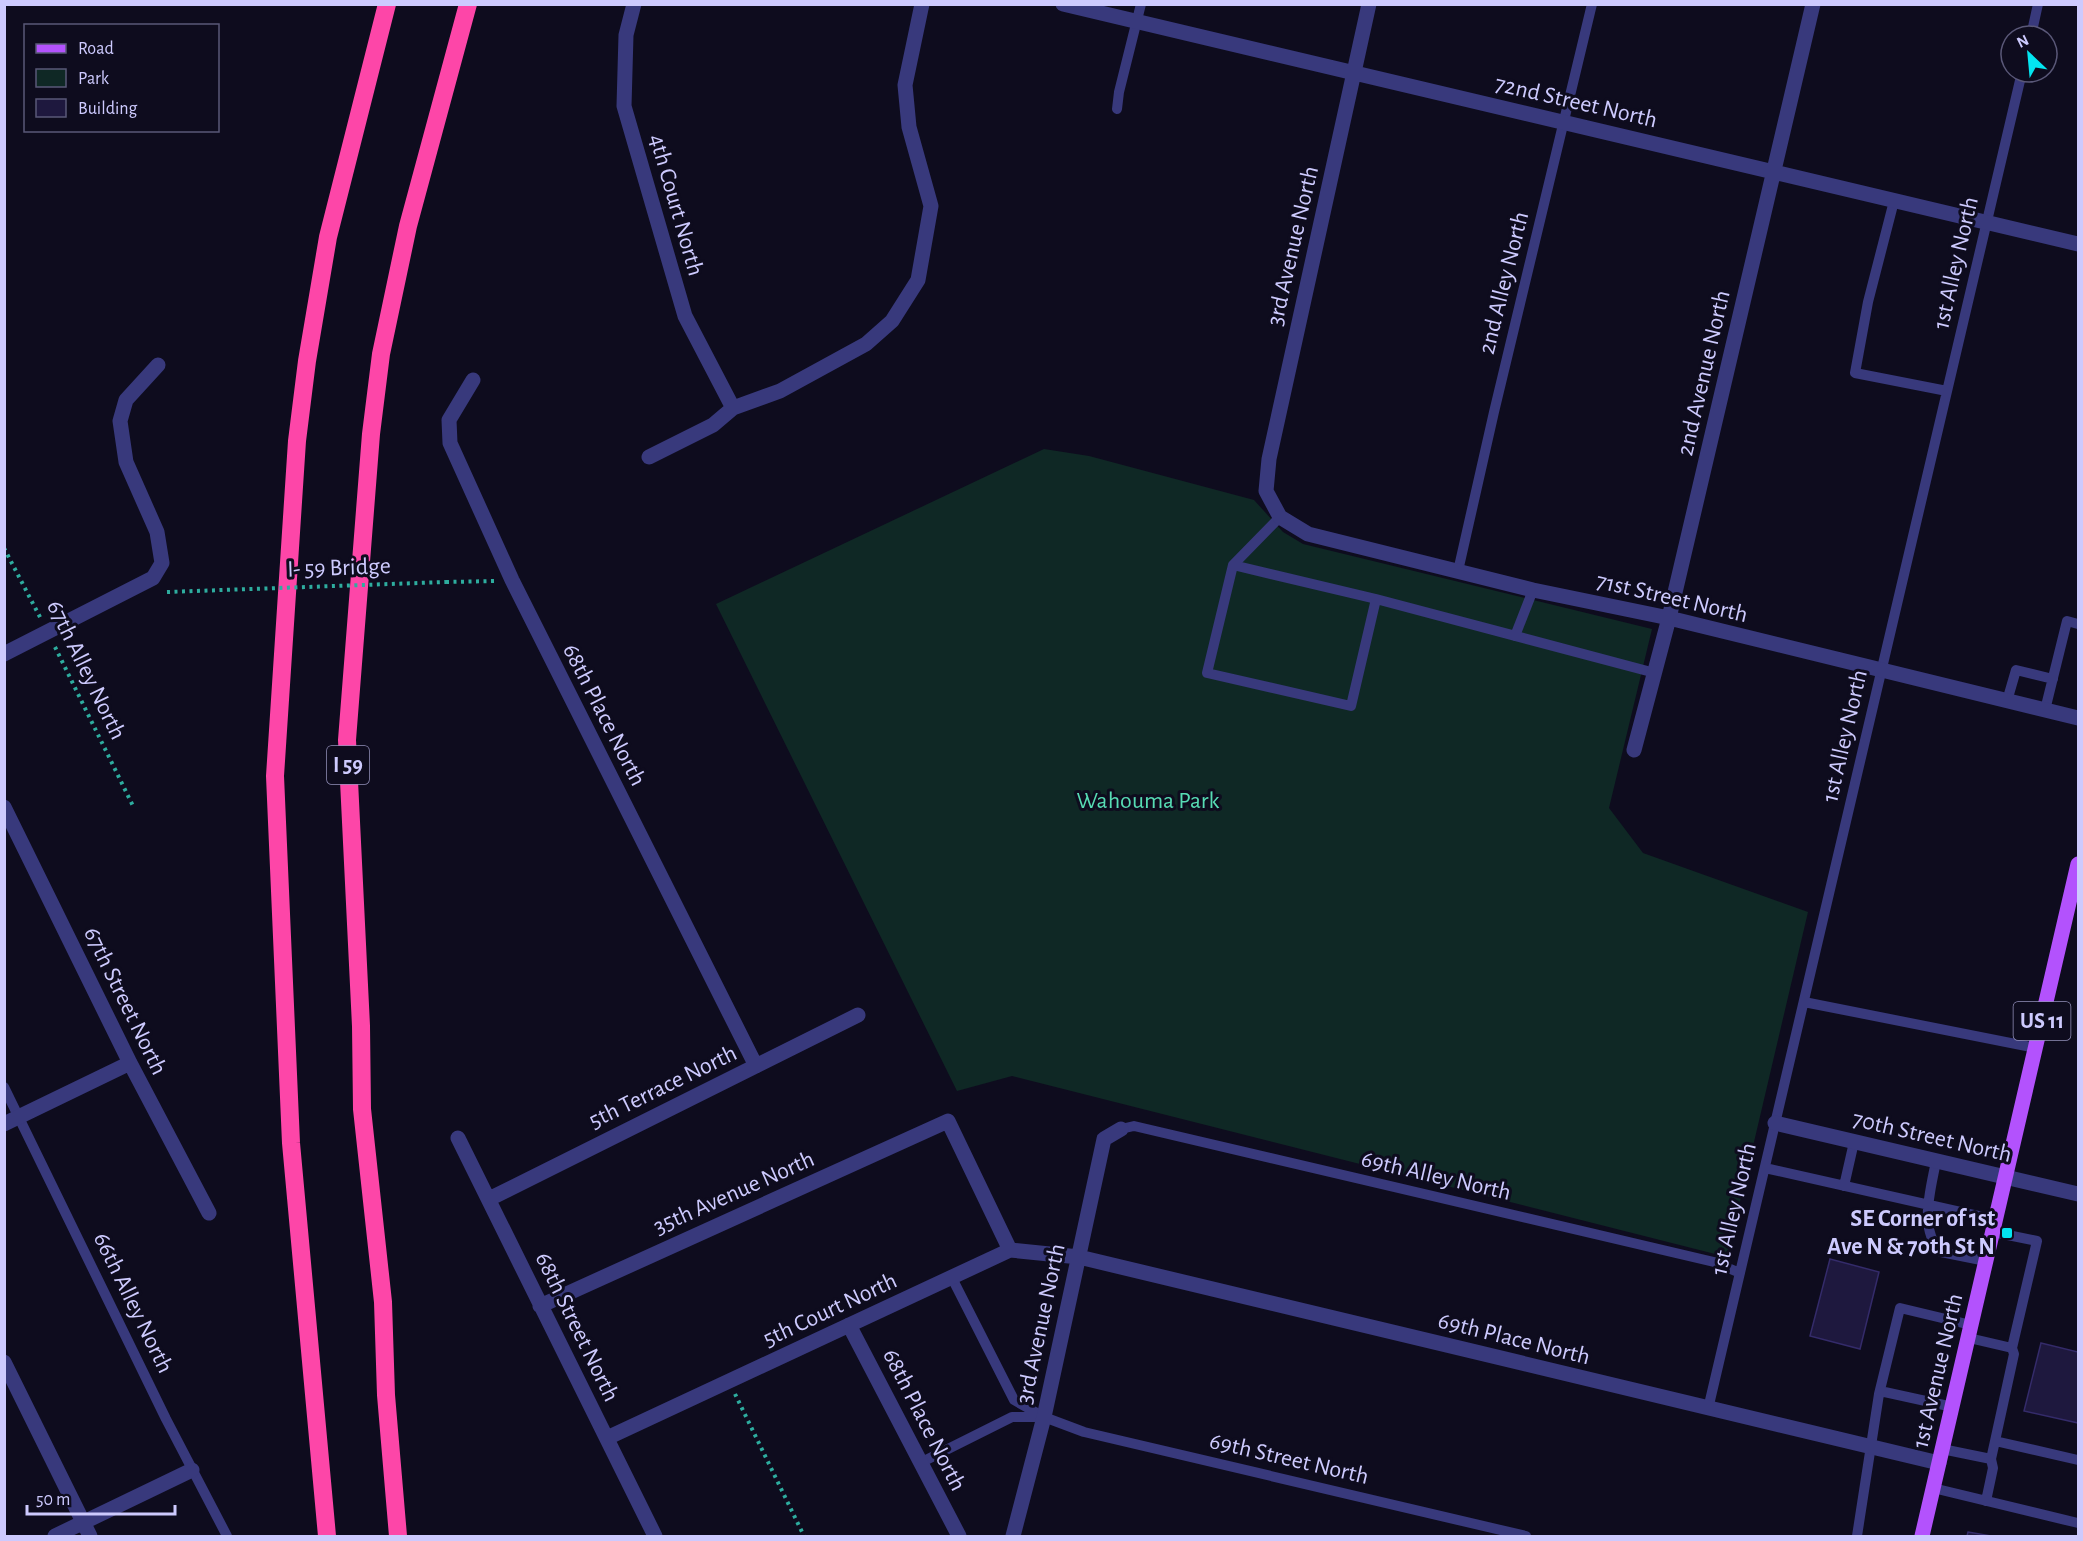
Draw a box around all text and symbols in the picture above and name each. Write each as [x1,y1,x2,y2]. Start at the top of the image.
legend [24,24,219,132]
north arrow [1999,24,2059,84]
text: N [2014,32,2031,51]
text: Road [78,40,114,58]
text: Park [78,70,110,88]
street label: 72nd Street North [1493,72,1659,132]
text: Building [78,100,138,118]
street label: 4th Court North [644,131,708,279]
street label: 3rd Avenue North [1263,164,1323,328]
street label: 1st Alley North [1929,194,1983,332]
street label: 2nd Alley North [1475,209,1533,357]
street label: 2nd Avenue North [1673,288,1735,458]
street label: I- 59 Bridge [287,554,391,582]
street label: 71st Street North [1594,569,1750,627]
street label: 67th Alley North [42,597,130,743]
street label: 68th Place North [558,640,650,790]
street label: 1st Alley North [1818,667,1872,805]
road number: I 59 [327,746,369,784]
park label: Wahouma Park [1076,789,1220,813]
street label: 67th Street North [79,923,171,1079]
road number: US 11 [2014,1002,2070,1040]
street label: 5th Terrace North [585,1041,741,1133]
street label: 70th Street North [1850,1107,2014,1167]
street label: 1st Alley North [1707,1140,1761,1278]
street label: 35th Avenue North [650,1147,818,1239]
street label: 69th Alley North [1359,1147,1513,1205]
place label: SE Corner of 1st Ave N & 70th St N [1827,1207,1995,1259]
marker: SE Corner of 1st Ave N & 70th St N [2000,1226,2014,1240]
street label: 66th Alley North [89,1229,177,1377]
street label: 3rd Avenue North [1012,1242,1070,1406]
street label: 68th Street North [531,1249,623,1405]
street label: 5th Court North [759,1269,901,1351]
street label: 1st Avenue North [1909,1291,1967,1451]
street label: 69th Place North [1436,1309,1592,1369]
street label: 68th Place North [878,1345,970,1495]
street label: 69th Street North [1207,1429,1371,1489]
scale bar [27,1478,176,1516]
text: 50 m [36,1491,70,1509]

